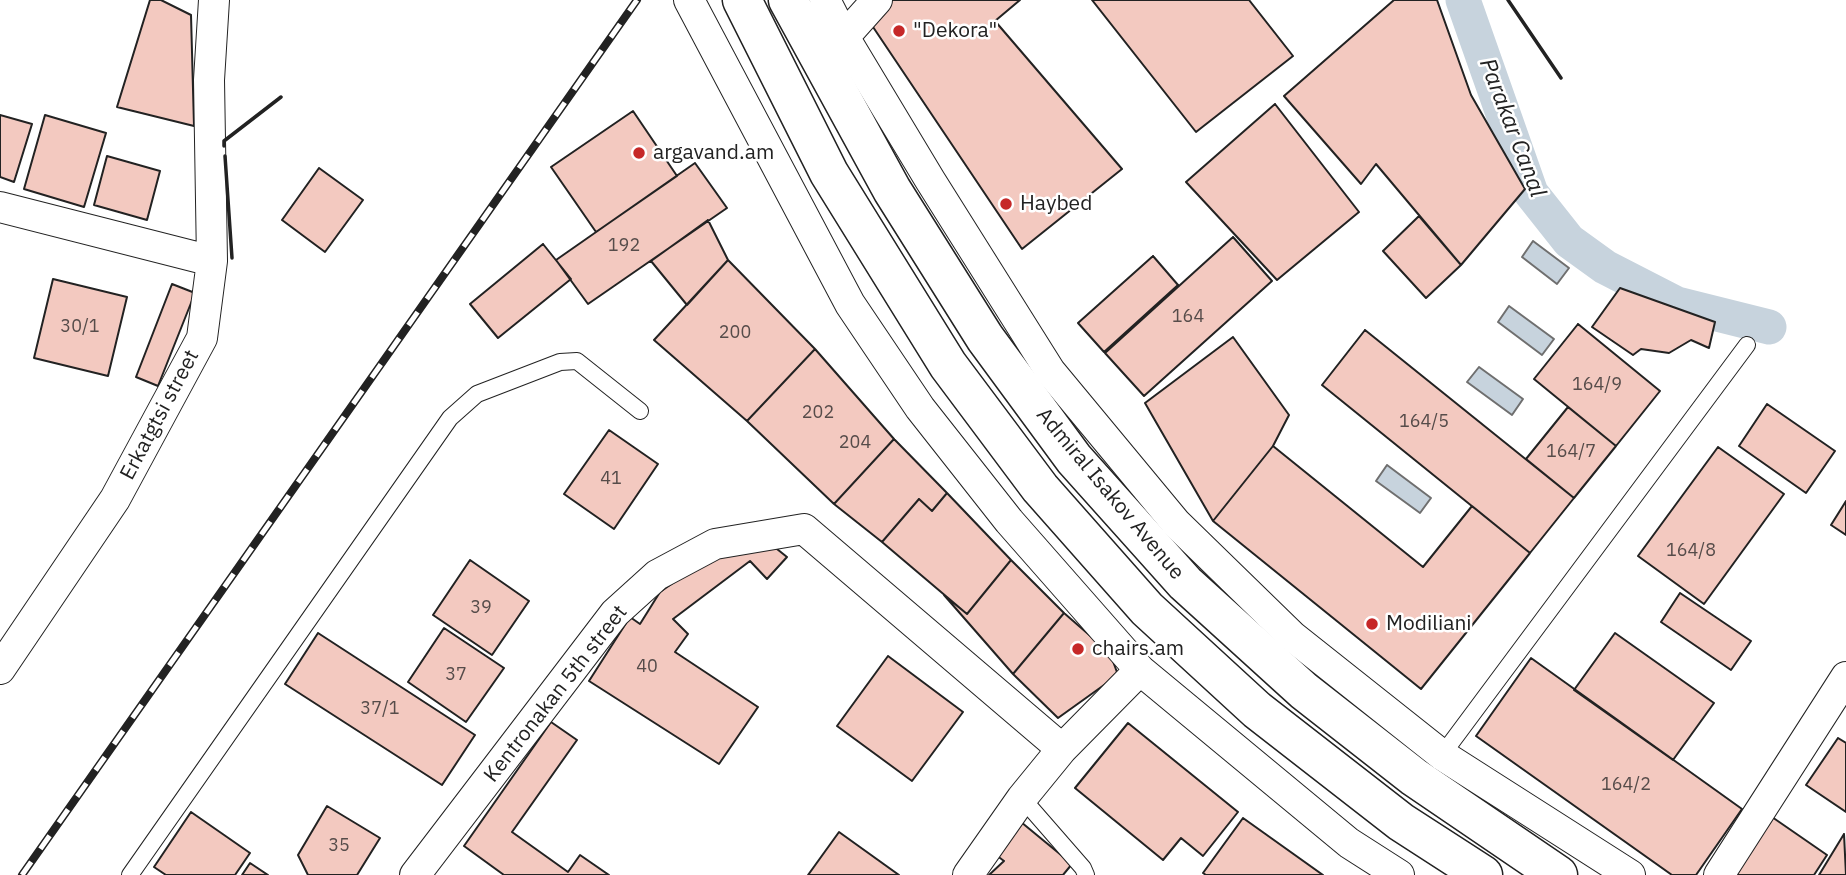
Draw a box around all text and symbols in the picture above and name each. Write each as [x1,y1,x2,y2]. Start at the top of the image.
place label: "Dekora" [913,18,997,44]
marker: "Dekora" [891,23,907,39]
water label: Parakar Canal [1473,55,1551,201]
place label: argavand.am [653,140,774,166]
marker: argavand.am [631,145,647,161]
place label: Haybed [1020,191,1092,217]
marker: Haybed [998,196,1014,212]
house number: 192 [608,235,640,257]
house number: 164 [1172,306,1204,328]
house number: 30/1 [60,316,100,338]
house number: 200 [719,322,751,344]
street label: Erkatgtsi street [115,346,205,484]
house number: 164/9 [1572,374,1622,396]
house number: 202 [802,402,834,424]
street label: Admiral Isakov Avenue [1031,403,1189,585]
house number: 164/5 [1399,411,1449,433]
house number: 204 [839,432,871,454]
house number: 164/7 [1546,441,1596,463]
house number: 41 [600,468,622,490]
house number: 164/8 [1666,540,1716,562]
house number: 39 [470,597,492,619]
street label: Kentronakan 5th street [479,601,633,787]
place label: Modiliani [1386,611,1472,637]
marker: Modiliani [1364,616,1380,632]
place label: chairs.am [1092,636,1184,662]
marker: chairs.am [1070,641,1086,657]
house number: 40 [636,656,658,678]
house number: 37 [445,664,467,686]
house number: 37/1 [360,698,400,720]
house number: 164/2 [1601,774,1651,796]
house number: 35 [328,835,350,857]

